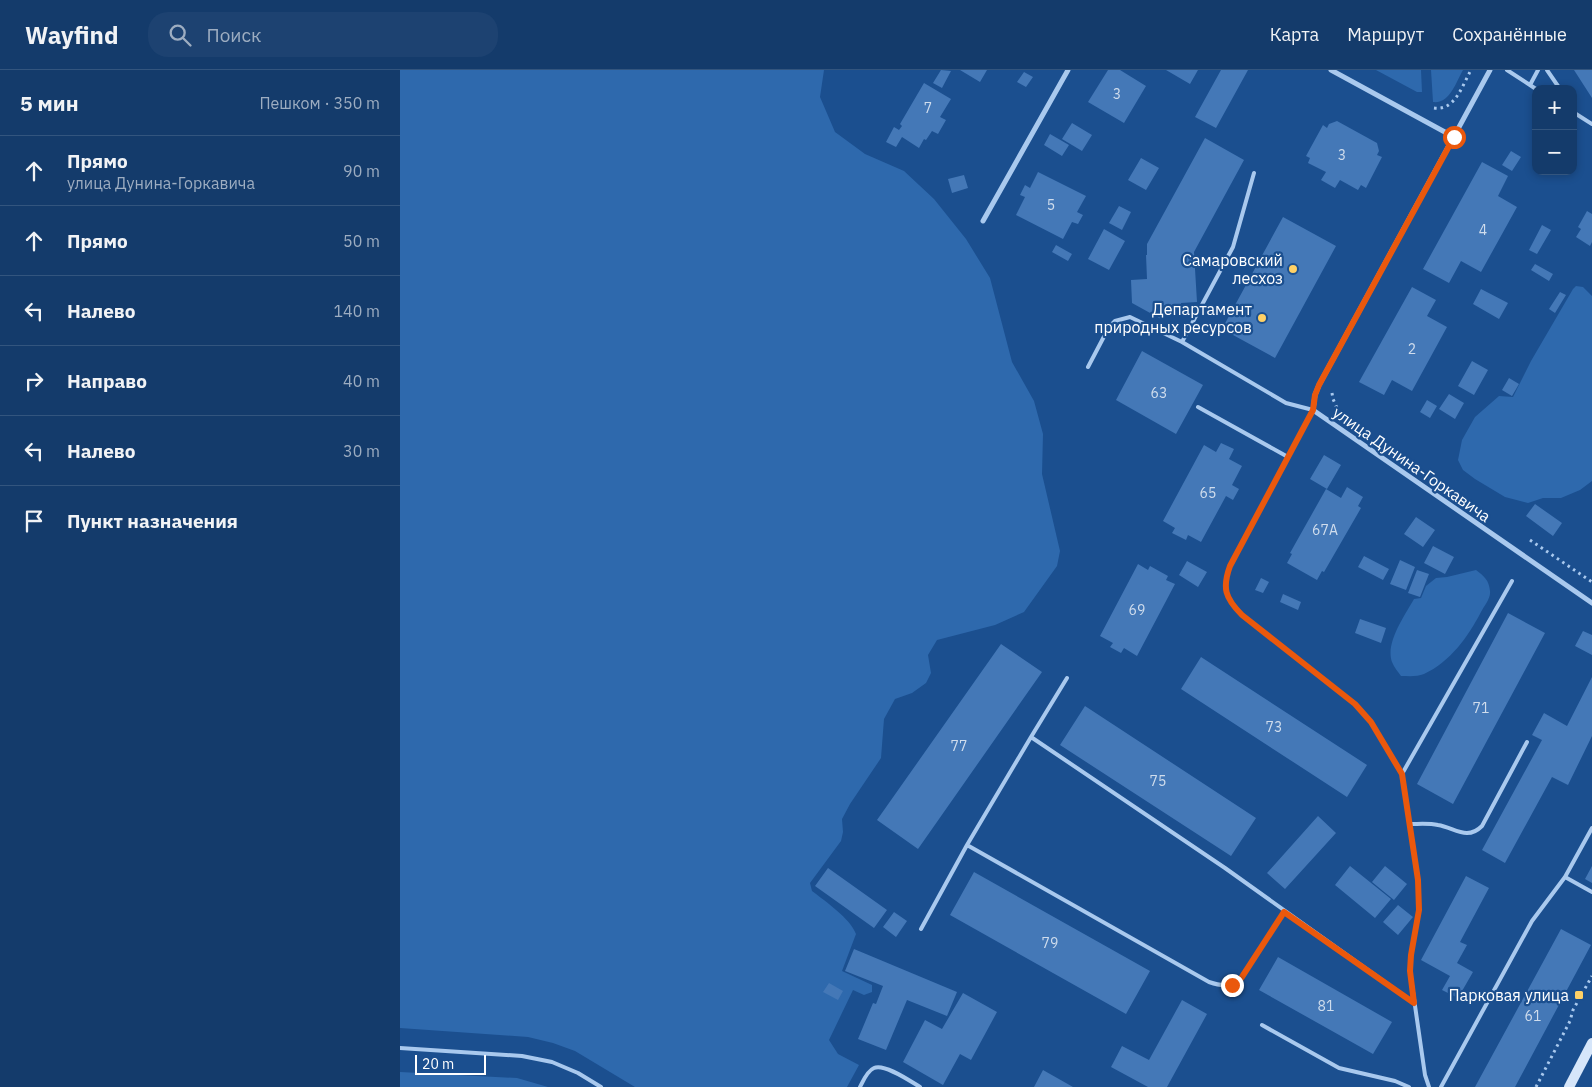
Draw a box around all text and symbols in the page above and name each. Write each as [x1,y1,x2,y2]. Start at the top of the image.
search box [148,12,498,57]
text: Wayfind [25,19,118,51]
icon: search [166,21,194,49]
text: Поиск [206,23,261,47]
text: Карта [1270,23,1319,46]
text: Маршрут [1347,23,1424,46]
text: Сохранённые [1452,23,1567,46]
house number: 3 [1113,85,1121,103]
map controls [1532,85,1577,175]
button: + [1532,85,1577,130]
text: 5 мин [20,89,79,117]
text: Пешком · 350 m [259,93,380,113]
house number: 7 [924,99,932,117]
route start [1443,126,1466,149]
button: − [1532,130,1577,175]
house number: 3 [1338,146,1346,164]
text: Прямо [67,149,128,173]
icon: ahead [20,157,48,185]
text: 90 m [343,161,380,181]
text: улица Дунина-Горкавича [67,173,255,193]
house number: 5 [1047,196,1055,214]
house number: 4 [1479,221,1487,239]
icon: ahead [20,227,48,255]
text: Прямо [67,229,128,253]
text: 50 m [343,231,380,251]
place label: Самаровский лесхоз [1182,250,1283,288]
marker: Самаровский лесхоз [1287,263,1299,275]
icon: left [20,297,48,325]
text: Налево [67,299,136,323]
place label: Департамент природных ресурсов [1094,299,1252,337]
text: 140 m [333,301,380,321]
marker: Департамент природных ресурсов [1256,312,1268,324]
house number: 2 [1408,340,1416,358]
icon: right [20,367,48,395]
text: Направо [67,369,147,393]
text: 40 m [343,371,380,391]
house number: 63 [1151,384,1167,402]
street label: улица Дунина-Горкавича [1329,402,1495,526]
icon: left [20,437,48,465]
text: Налево [67,439,136,463]
text: 30 m [343,441,380,461]
house number: 65 [1200,484,1216,502]
icon: arrive [20,507,48,535]
text: Пункт назначения [67,509,238,533]
house number: 67А [1312,521,1338,539]
house number: 69 [1129,601,1145,619]
house number: 71 [1473,699,1489,717]
house number: 73 [1266,718,1282,736]
house number: 77 [951,737,967,755]
house number: 75 [1150,772,1166,790]
house number: 79 [1042,934,1058,952]
route end [1221,974,1244,997]
place label: Парковая улица [1449,985,1569,1005]
marker: Парковая улица [1573,989,1585,1001]
house number: 81 [1318,997,1334,1015]
house number: 61 [1525,1007,1541,1025]
scale bar [415,1052,486,1075]
text: 20 m [422,1055,454,1073]

